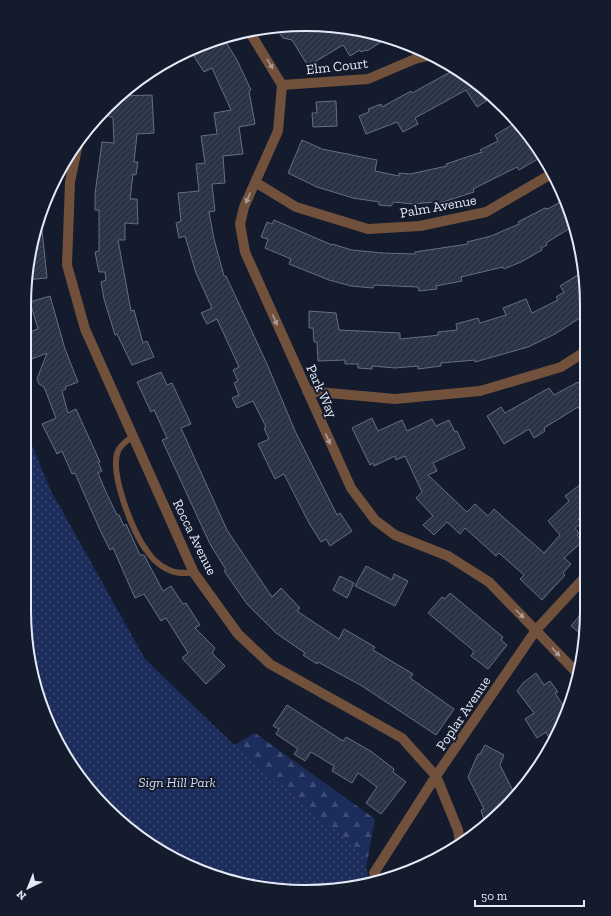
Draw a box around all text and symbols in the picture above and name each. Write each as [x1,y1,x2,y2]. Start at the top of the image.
street label: Elm Court [305,55,370,78]
one-way arrow [266,58,273,70]
street label: Palm Avenue [398,191,478,222]
one-way arrow [245,193,251,204]
one-way arrow [272,314,278,326]
street label: Park Way [302,362,341,421]
one-way arrow [326,433,332,445]
street label: Rocca Avenue [169,496,220,578]
one-way arrow [515,609,525,619]
one-way arrow [552,647,561,657]
street label: Poplar Avenue [432,673,495,754]
park label: Sign Hill Park [138,774,216,791]
north arrow [8,868,48,908]
scale bar [475,882,584,908]
text: N [14,887,29,903]
text: 50 m [481,889,508,903]

